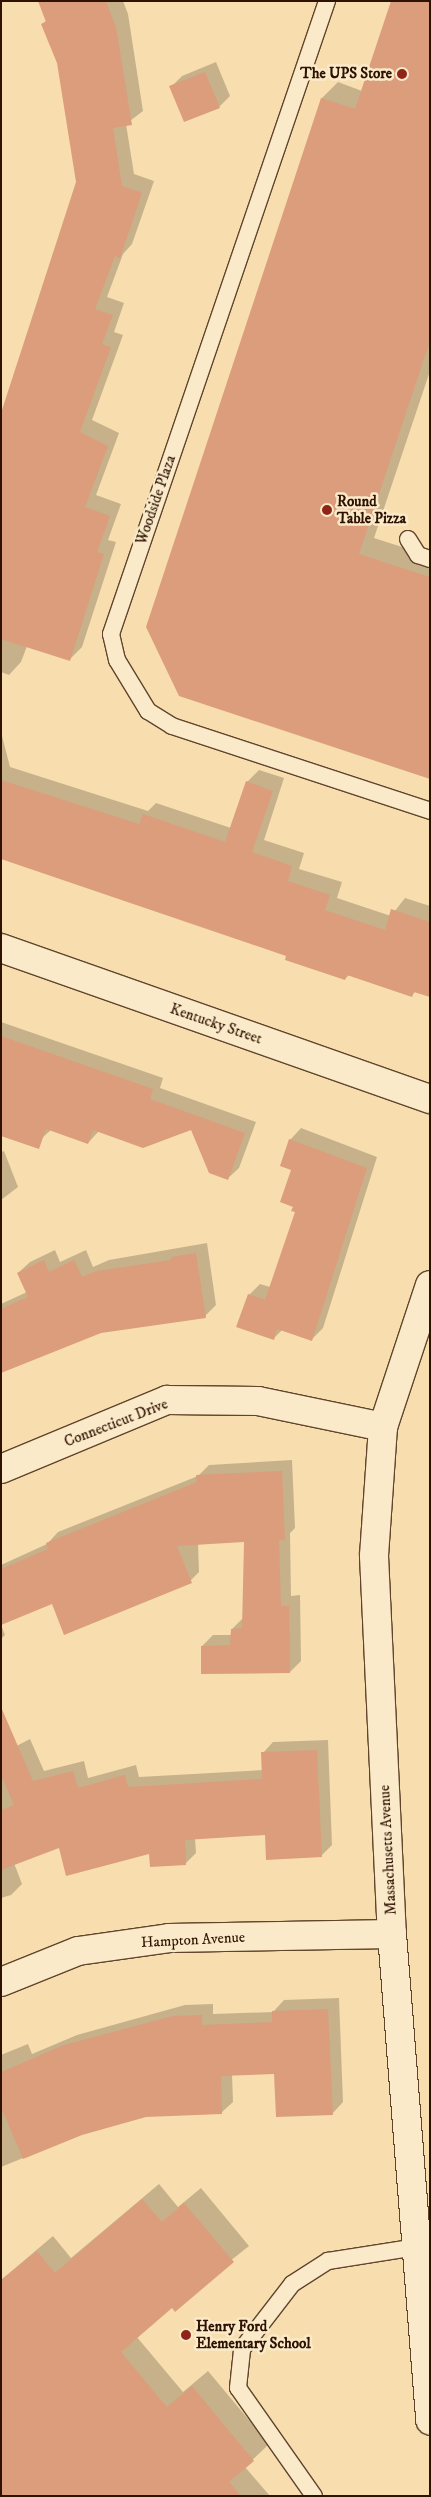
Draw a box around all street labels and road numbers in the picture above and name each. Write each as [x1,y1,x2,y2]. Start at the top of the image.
street label: Woodside Plaza [132,453,180,547]
street label: Kentucky Street [168,1000,264,1048]
street label: Connecticut Drive [62,1395,170,1451]
street label: Massachusetts Avenue [376,1784,400,1916]
street label: Hampton Avenue [141,1928,245,1952]

